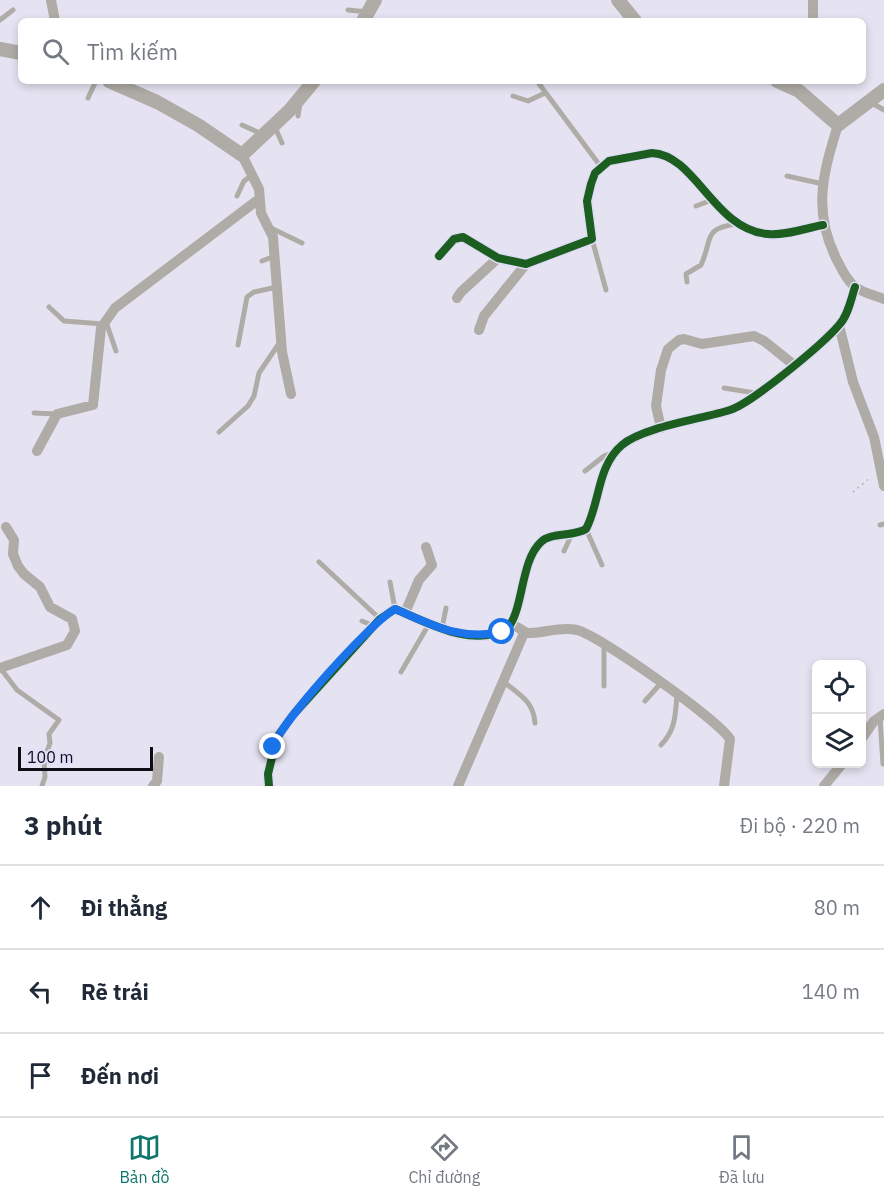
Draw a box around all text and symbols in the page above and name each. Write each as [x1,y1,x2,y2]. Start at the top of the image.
search box [18,18,866,84]
icon: search [39,35,72,68]
text: Tìm kiếm [87,37,178,66]
route start [488,618,514,644]
map controls [812,660,866,768]
button: locate [812,660,866,714]
button: layers [812,714,866,768]
route end [259,733,285,759]
scale bar [18,744,153,772]
text: 100 m [27,747,74,767]
text: 3 phút [24,808,103,842]
text: Đi bộ · 220 m [740,812,860,839]
icon: ahead [24,891,57,924]
text: Đi thẳng [81,893,167,922]
text: 80 m [814,894,860,921]
icon: left [24,975,57,1008]
text: Rẽ trái [81,977,149,1006]
text: 140 m [802,978,860,1005]
icon: arrive [24,1059,57,1092]
text: Đến nơi [81,1061,159,1090]
tab: Bản đồ [119,1131,170,1187]
tab: Chỉ đường [408,1131,480,1187]
tab: Đã lưu [719,1131,765,1187]

